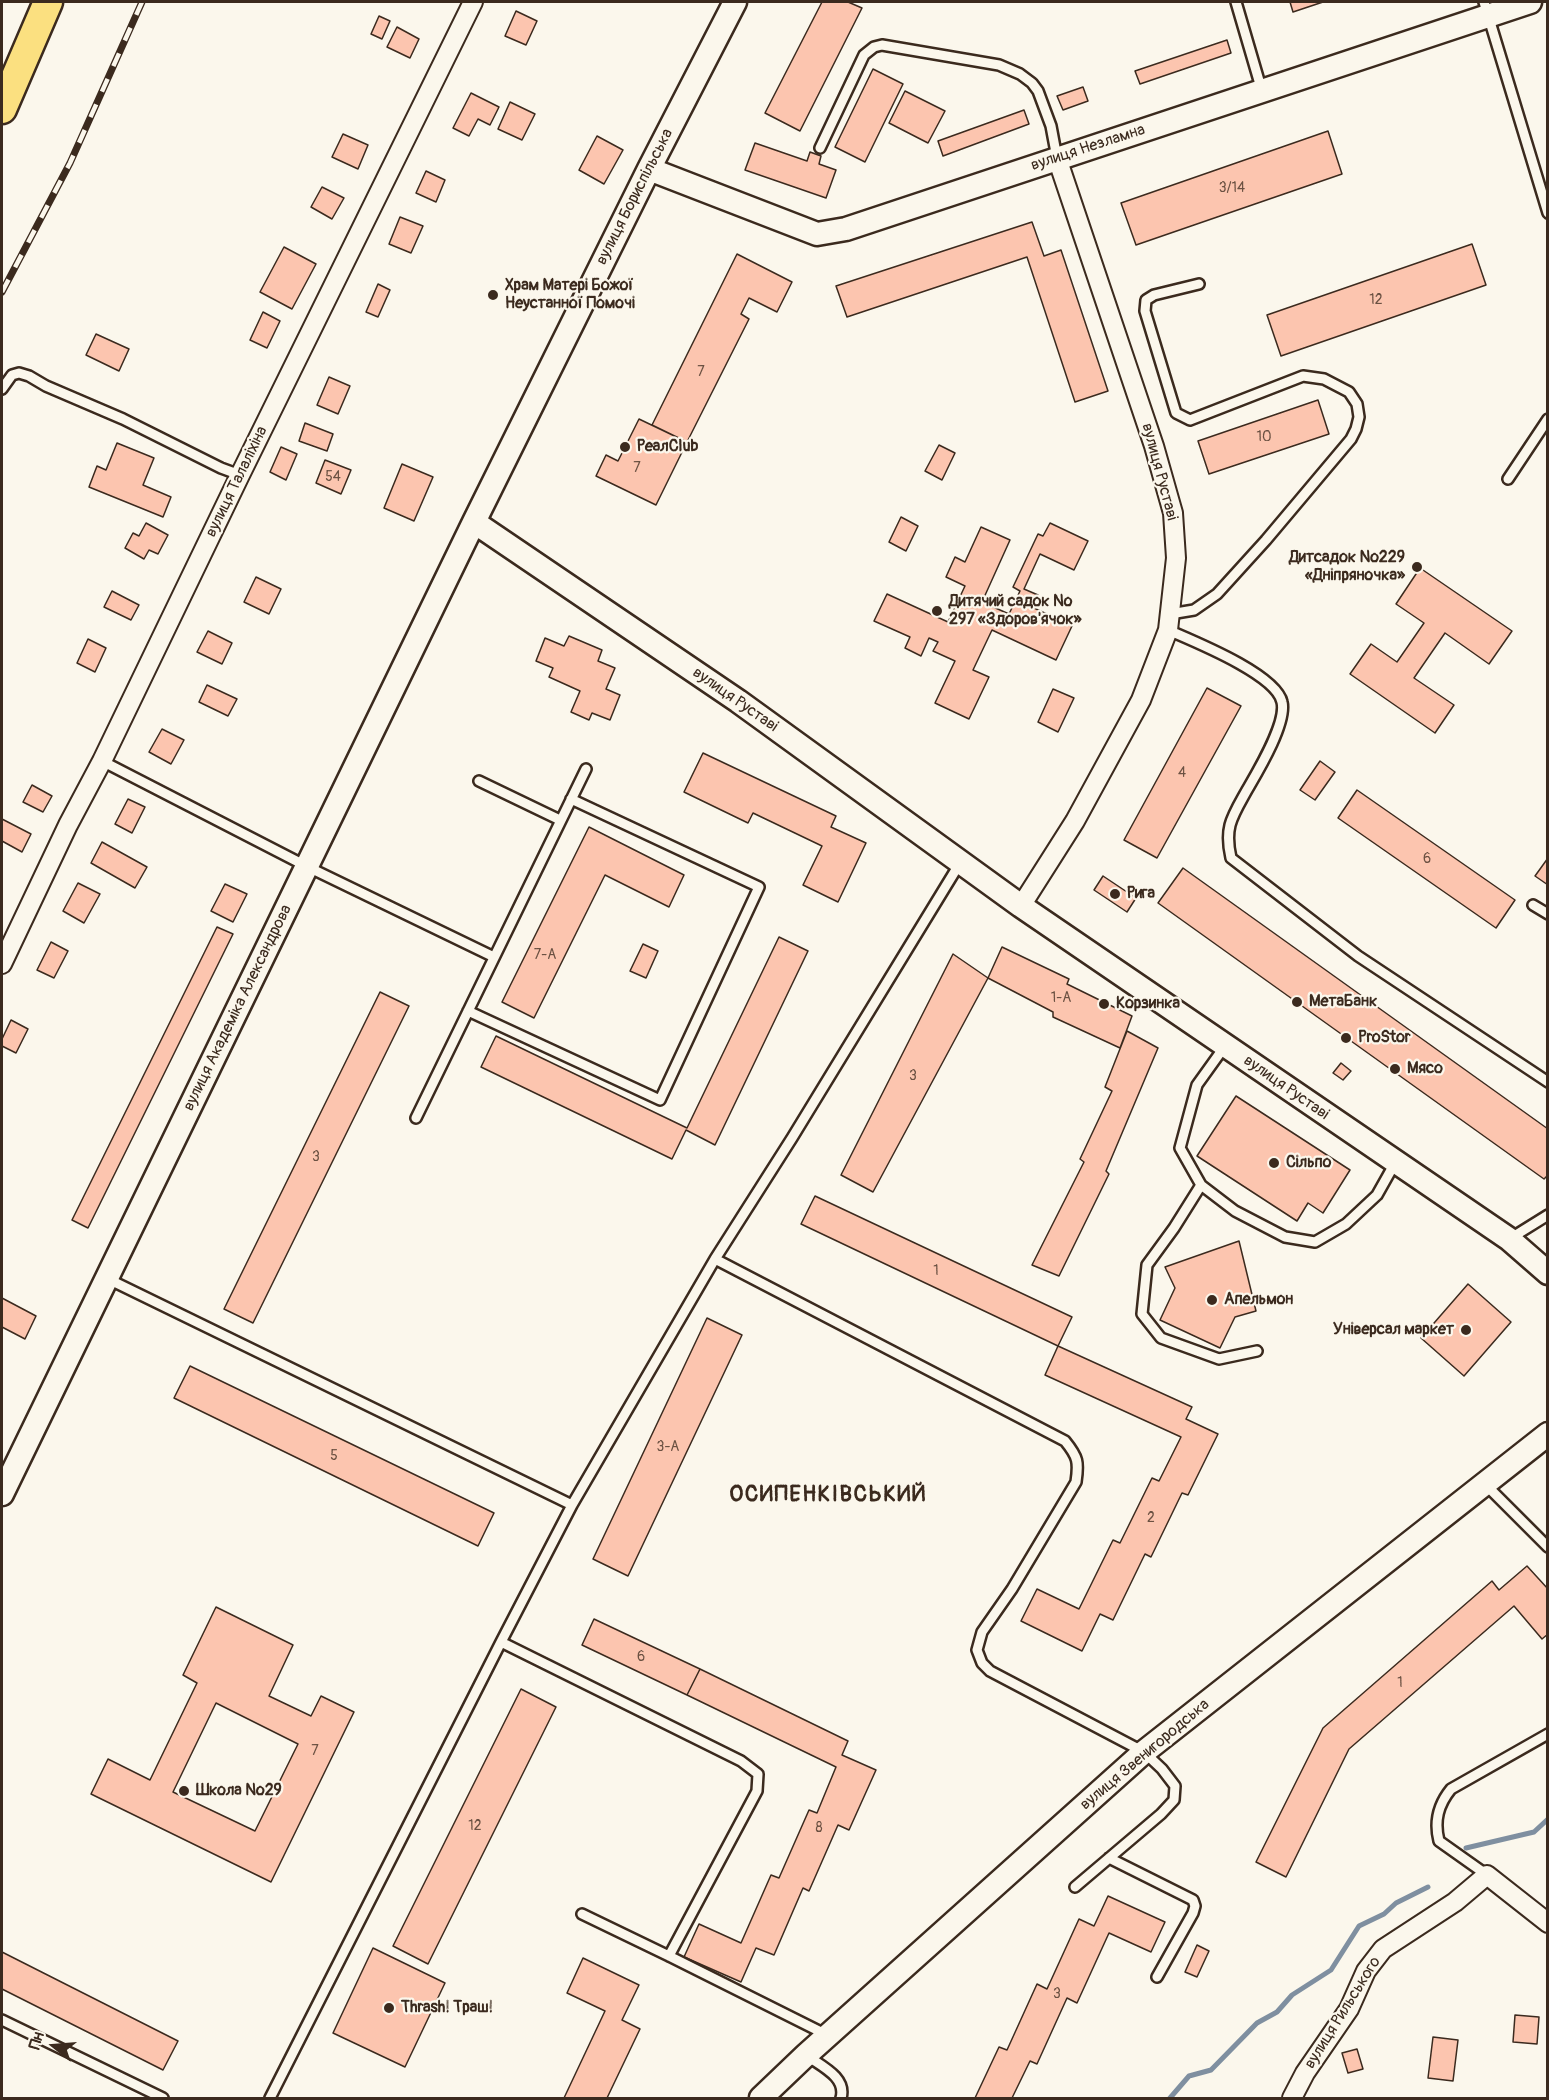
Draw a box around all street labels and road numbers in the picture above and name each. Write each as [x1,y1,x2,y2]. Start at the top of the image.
street label: вулиця Незламна [1029,121,1147,175]
street label: вулиця Бориспільська [592,126,678,268]
street label: вулиця Руставі [1137,421,1181,523]
street label: вулиця Талаліхіна [202,423,272,541]
street label: вулиця Руставі [689,663,781,737]
street label: вулиця Академіка Александрова [180,902,296,1114]
street label: вулиця Руставі [1240,1051,1332,1125]
street label: вулиця Звенигородська [1077,1695,1213,1815]
street label: вулиця Рильського [1301,1953,1385,2073]

